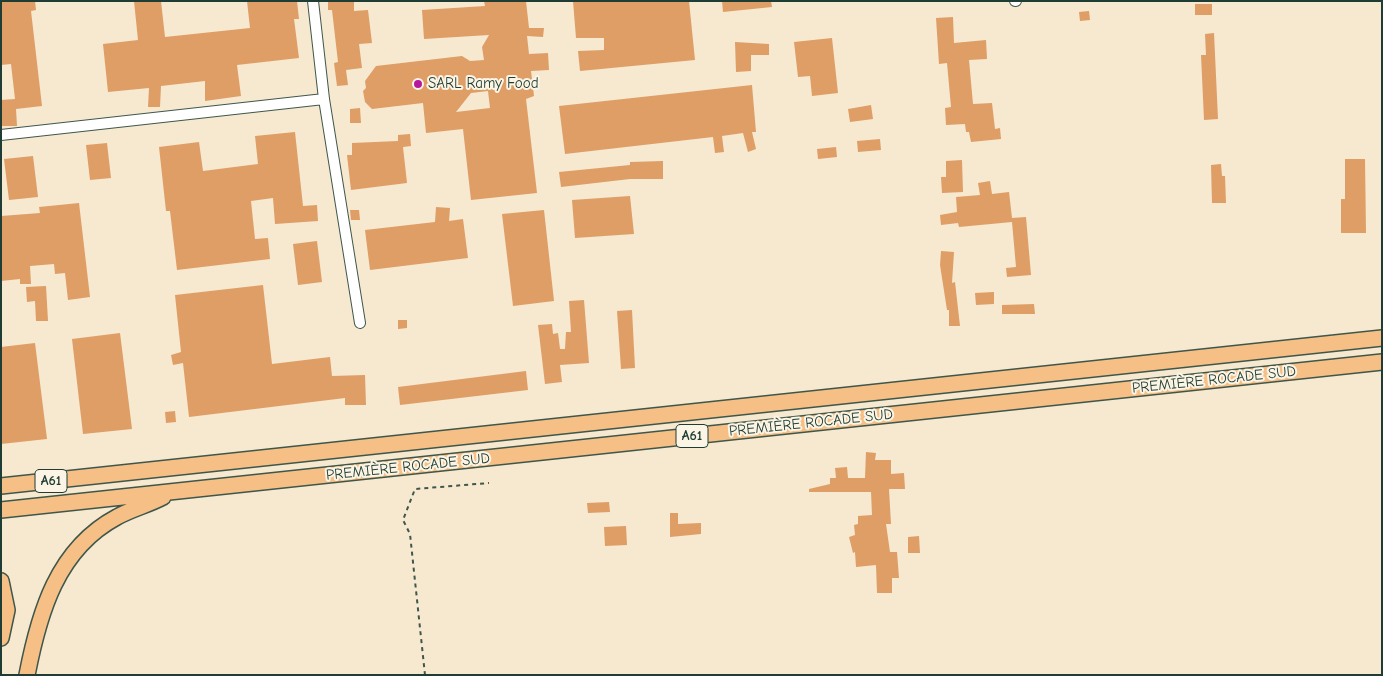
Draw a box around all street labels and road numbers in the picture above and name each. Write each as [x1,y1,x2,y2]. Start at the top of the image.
street label: PREMIÈRE ROCADE SUD [1131,362,1297,398]
street label: PREMIÈRE ROCADE SUD [728,405,894,441]
road number: A61 [676,424,708,448]
street label: PREMIÈRE ROCADE SUD [325,449,491,485]
road number: A61 [35,470,67,492]

